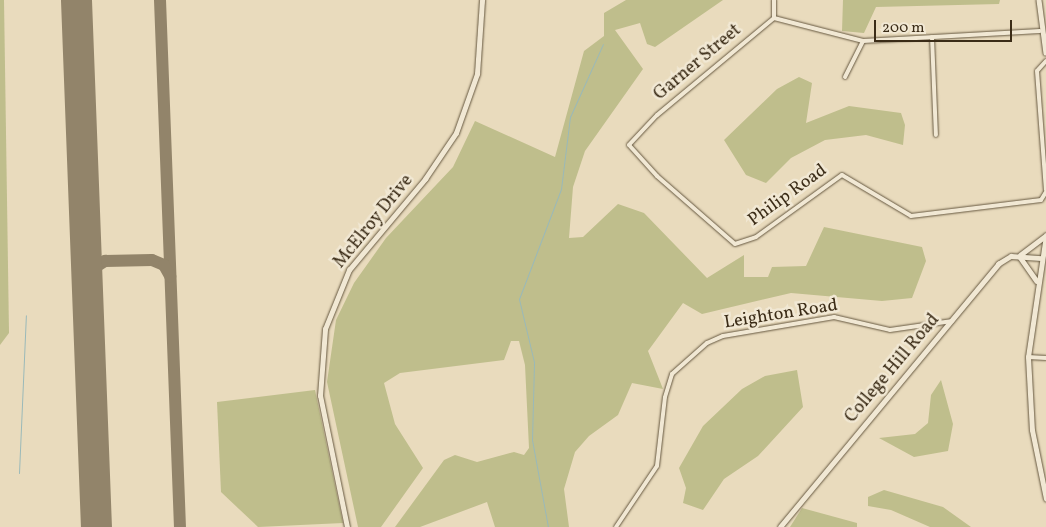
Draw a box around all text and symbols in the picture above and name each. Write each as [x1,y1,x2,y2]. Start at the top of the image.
scale bar [876,10,1014,42]
text: 200 m [882,18,925,39]
street label: Garner Street [650,20,746,106]
street label: Philip Road [744,160,832,232]
street label: McElroy Drive [329,171,419,273]
street label: Leighton Road [723,295,839,335]
street label: College Hill Road [841,310,945,428]

